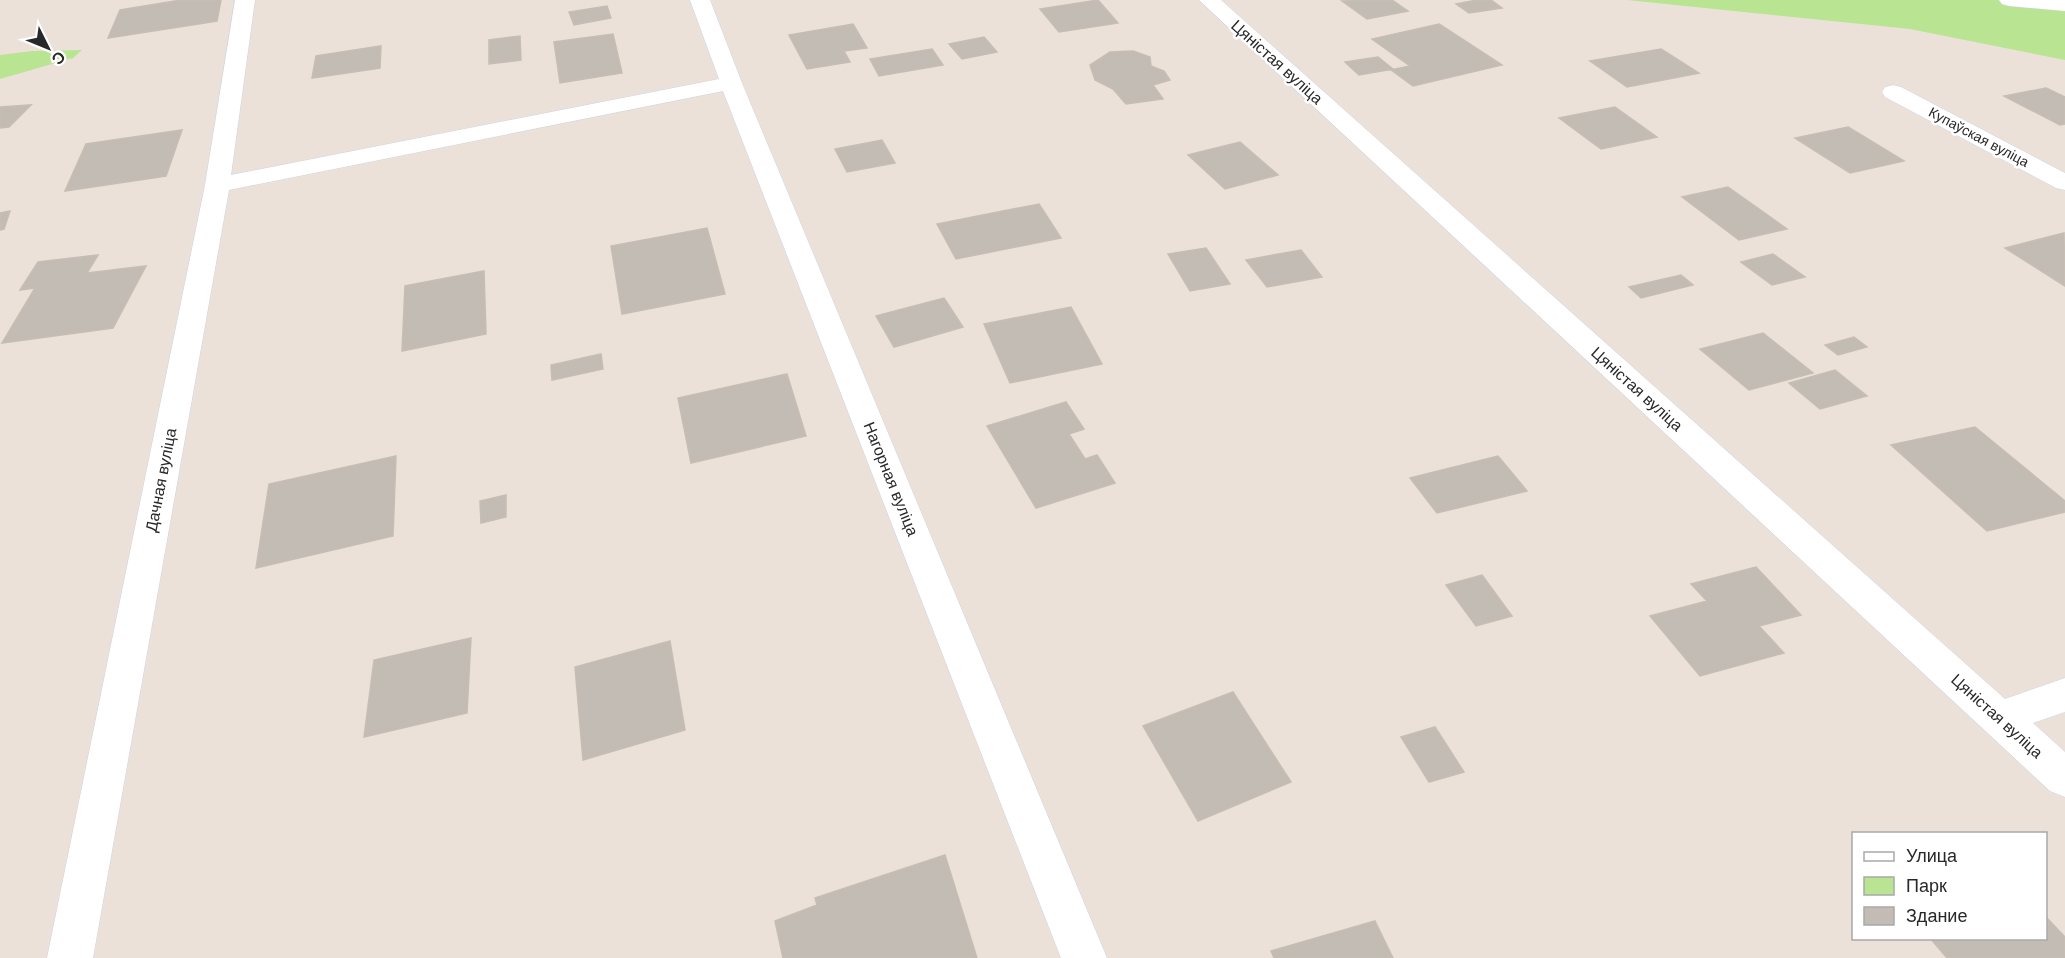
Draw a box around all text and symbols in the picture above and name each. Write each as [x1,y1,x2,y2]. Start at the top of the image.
street label: Цяністая вуліца [1228,17,1326,107]
north arrow [18,18,78,78]
text: С [48,48,69,68]
street label: Купаўская вуліца [1926,104,2032,170]
street label: Цяністая вуліца [1588,344,1686,434]
street label: Нагорная вуліца [860,420,922,539]
street label: Дачная вуліца [143,427,179,533]
street label: Цяністая вуліца [1948,671,2046,761]
legend [1852,832,2047,940]
text: Улица [1906,846,1958,866]
text: Парк [1906,876,1947,896]
text: Здание [1906,906,1967,926]

